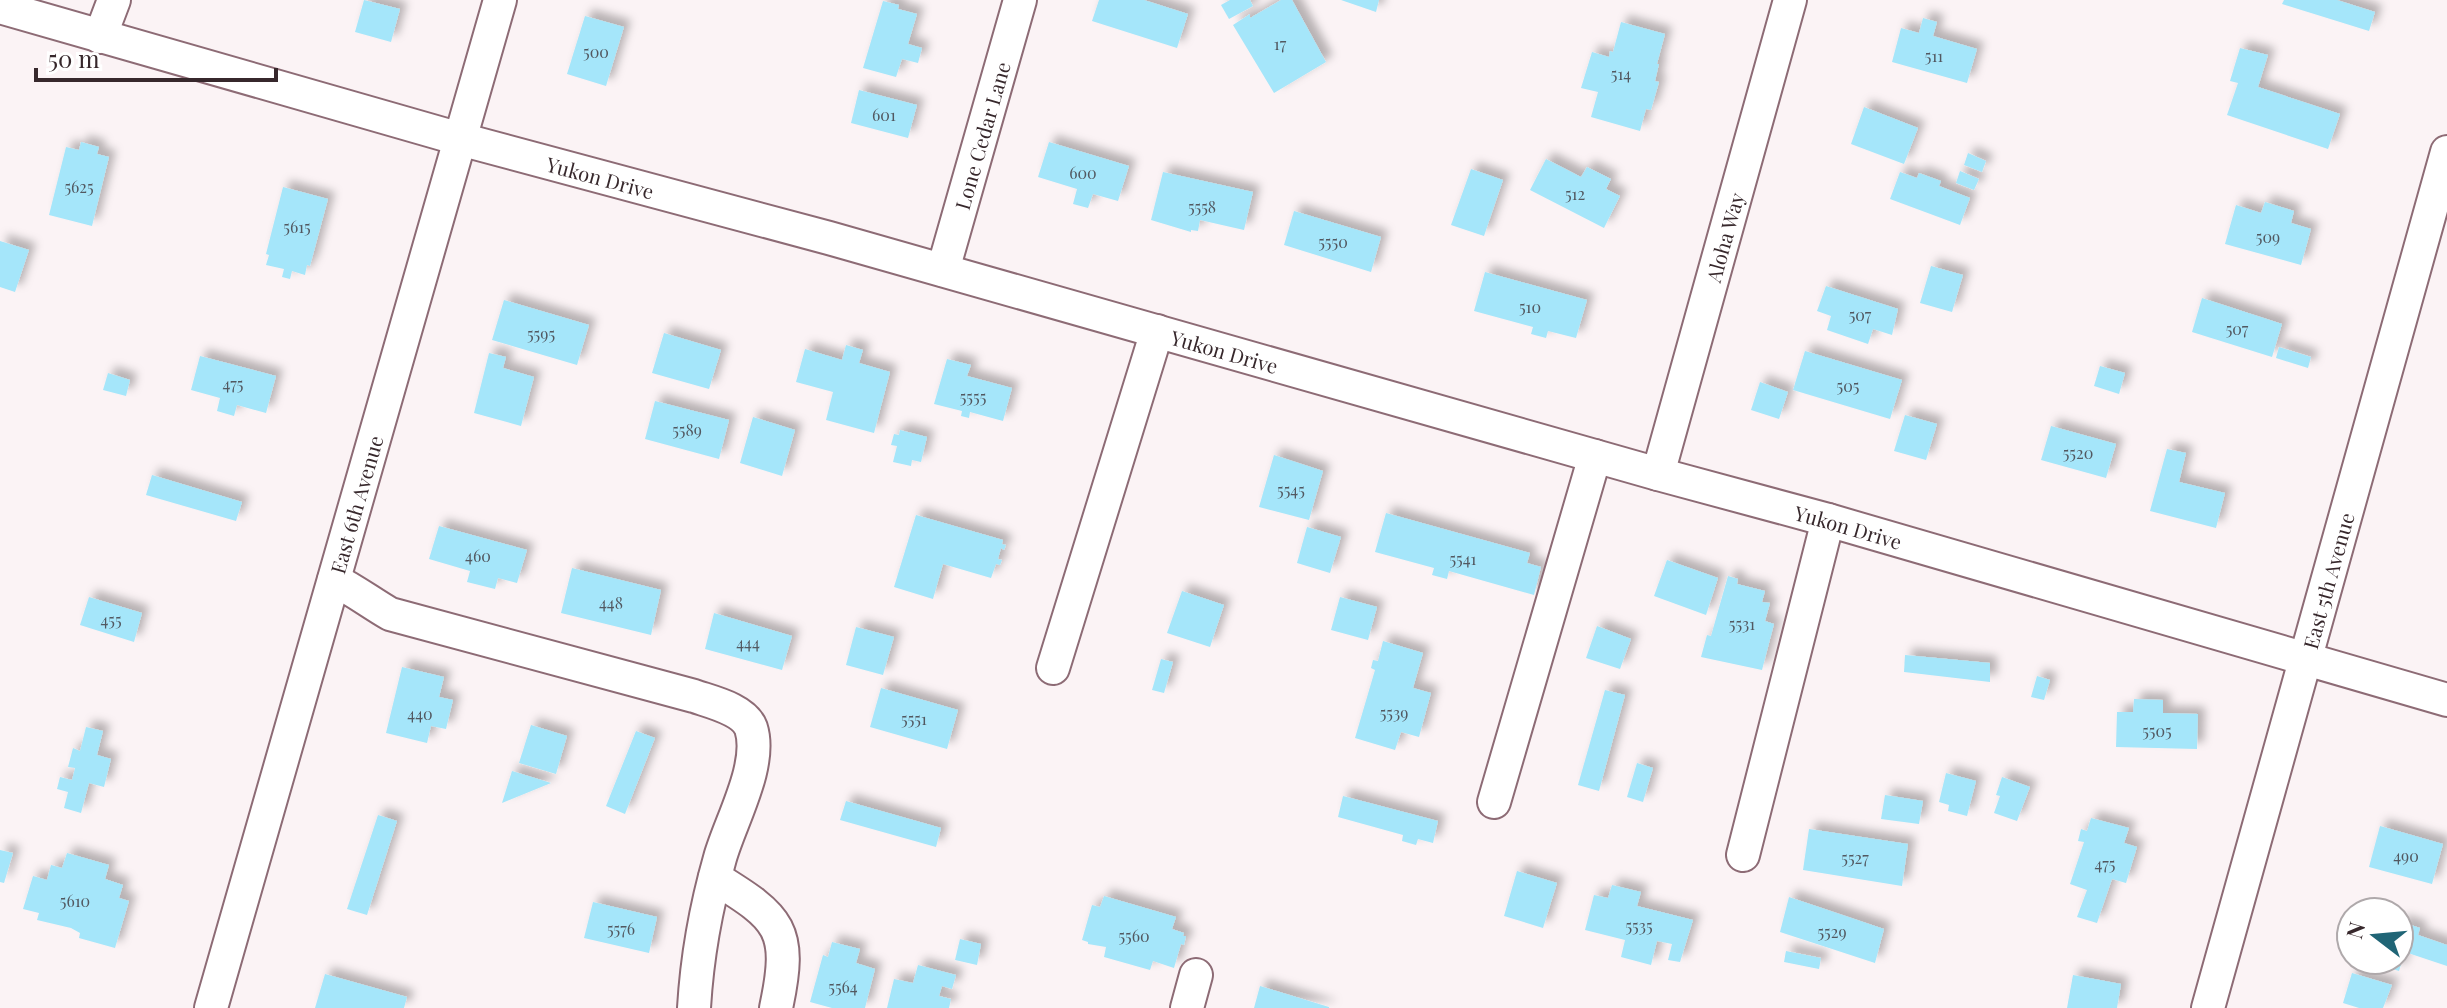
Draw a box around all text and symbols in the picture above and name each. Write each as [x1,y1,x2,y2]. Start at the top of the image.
scale bar [36,32,276,82]
house number: 17 [1274,33,1287,54]
house number: 500 [583,41,609,62]
text: 50 m [48,42,100,74]
house number: 511 [1925,45,1943,66]
street label: Lone Cedar Lane [947,58,1015,212]
house number: 514 [1611,63,1631,84]
house number: 601 [872,104,896,125]
street label: Yukon Drive [543,149,657,204]
house number: 600 [1069,162,1097,183]
house number: 5625 [64,176,94,197]
house number: 512 [1565,183,1585,204]
street label: Aloha Way [1698,189,1749,286]
house number: 5558 [1188,196,1216,217]
house number: 5615 [283,216,311,237]
house number: 509 [2256,226,2280,247]
house number: 5550 [1318,231,1348,252]
house number: 510 [1519,296,1541,317]
house number: 507 [1849,304,1872,325]
house number: 507 [2226,318,2249,339]
street label: Yukon Drive [1167,322,1281,379]
house number: 5595 [527,323,555,344]
house number: 475 [223,373,243,394]
house number: 505 [1837,375,1859,396]
house number: 5555 [960,386,986,407]
house number: 5589 [672,419,702,440]
street label: East 6th Avenue [323,432,388,576]
house number: 5520 [2063,442,2093,463]
house number: 5545 [1277,479,1305,500]
street label: Yukon Drive [1791,498,1905,554]
street label: East 5th Avenue [2296,509,2359,652]
house number: 460 [465,545,491,566]
house number: 5541 [1449,548,1477,569]
house number: 448 [599,592,623,613]
house number: 455 [100,609,122,630]
house number: 5531 [1729,613,1755,634]
house number: 444 [736,632,760,653]
house number: 5539 [1380,702,1408,723]
house number: 440 [407,703,433,724]
house number: 5551 [901,708,927,729]
house number: 5505 [2142,720,2172,741]
house number: 490 [2393,845,2419,866]
house number: 5527 [1841,847,1869,868]
house number: 475 [2095,853,2115,874]
house number: 5610 [60,890,90,911]
north arrow [2335,896,2415,976]
house number: 5535 [1625,915,1653,936]
house number: 5576 [607,918,635,939]
text: N [2338,918,2371,942]
house number: 5529 [1817,921,1847,942]
house number: 5560 [1118,925,1150,946]
house number: 5564 [828,976,858,997]

